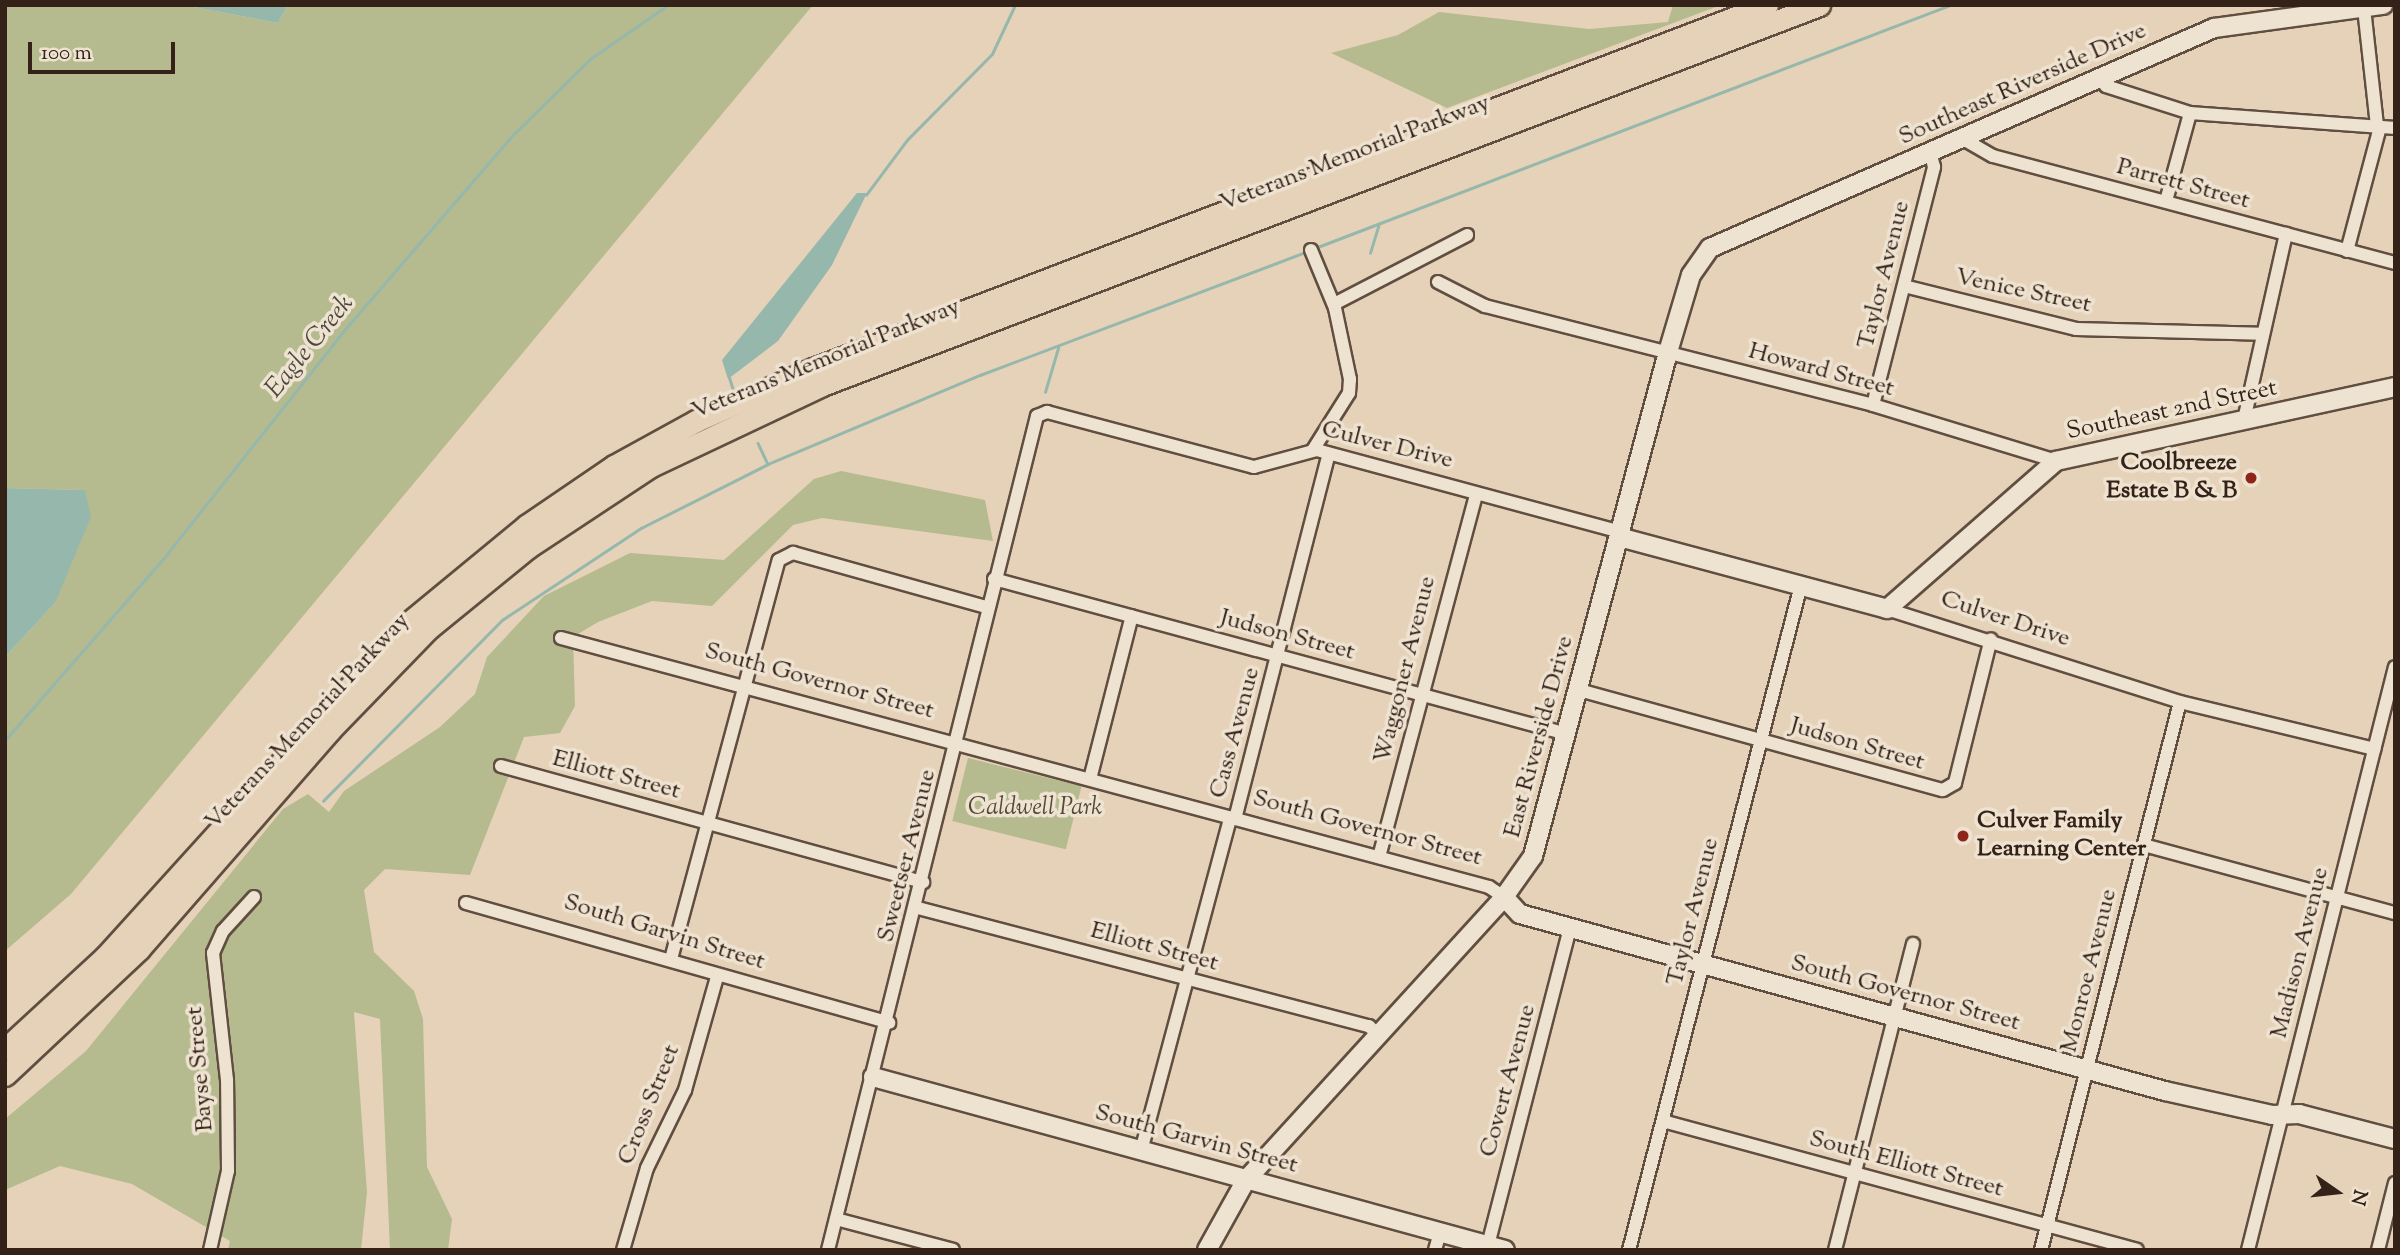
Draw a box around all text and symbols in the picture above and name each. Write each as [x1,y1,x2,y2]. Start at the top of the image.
street label: Southeast Riverside Drive [1895,17,2151,153]
scale bar [32,28,178,72]
text: 100 m [41,39,92,69]
street label: Veterans Memorial Parkway [1216,89,1494,219]
street label: Parrett Street [2113,153,2253,217]
street label: Taylor Avenue [1853,198,1917,352]
street label: Venice Street [1952,264,2094,320]
water label: Eagle Creek [259,289,361,405]
street label: Veterans Memorial Parkway [688,293,964,427]
street label: Howard Street [1745,338,1897,404]
street label: Southeast 2nd Street [2064,375,2280,447]
street label: Culver Drive [1318,416,1456,476]
place label: Coolbreeze Estate B & B [2106,450,2237,506]
marker: Coolbreeze Estate B & B [2243,470,2259,486]
street label: Waggoner Avenue [1369,574,1443,766]
street label: Culver Drive [1937,586,2073,654]
street label: Judson Street [1217,604,1357,668]
street label: Veterans Memorial Parkway [200,607,416,837]
street label: East Riverside Drive [1499,633,1581,841]
street label: South Governor Street [701,638,937,726]
street label: Cass Avenue [1205,664,1267,802]
street label: Judson Street [1787,712,1927,778]
street label: Elliott Street [549,745,683,807]
street label: Sweetser Avenue [873,767,943,945]
street label: South Governor Street [1249,785,1485,873]
park label: Caldwell Park [968,795,1102,823]
place label: Culver Family Learning Center [1977,808,2146,864]
marker: Culver Family Learning Center [1955,828,1971,844]
street label: Taylor Avenue [1662,835,1726,989]
street label: Madison Avenue [2266,865,2336,1041]
street label: Monroe Avenue [2056,886,2124,1056]
street label: South Garvin Street [560,889,768,977]
street label: Elliott Street [1087,917,1221,979]
street label: South Governor Street [1787,950,2023,1038]
street label: Covert Avenue [1475,1002,1543,1160]
street label: Bayse Street [181,1005,221,1133]
street label: Cross Street [613,1041,687,1169]
street label: South Garvin Street [1091,1099,1301,1181]
street label: South Elliott Street [1806,1125,2006,1205]
north arrow [2302,1157,2372,1227]
text: N [2343,1187,2373,1208]

